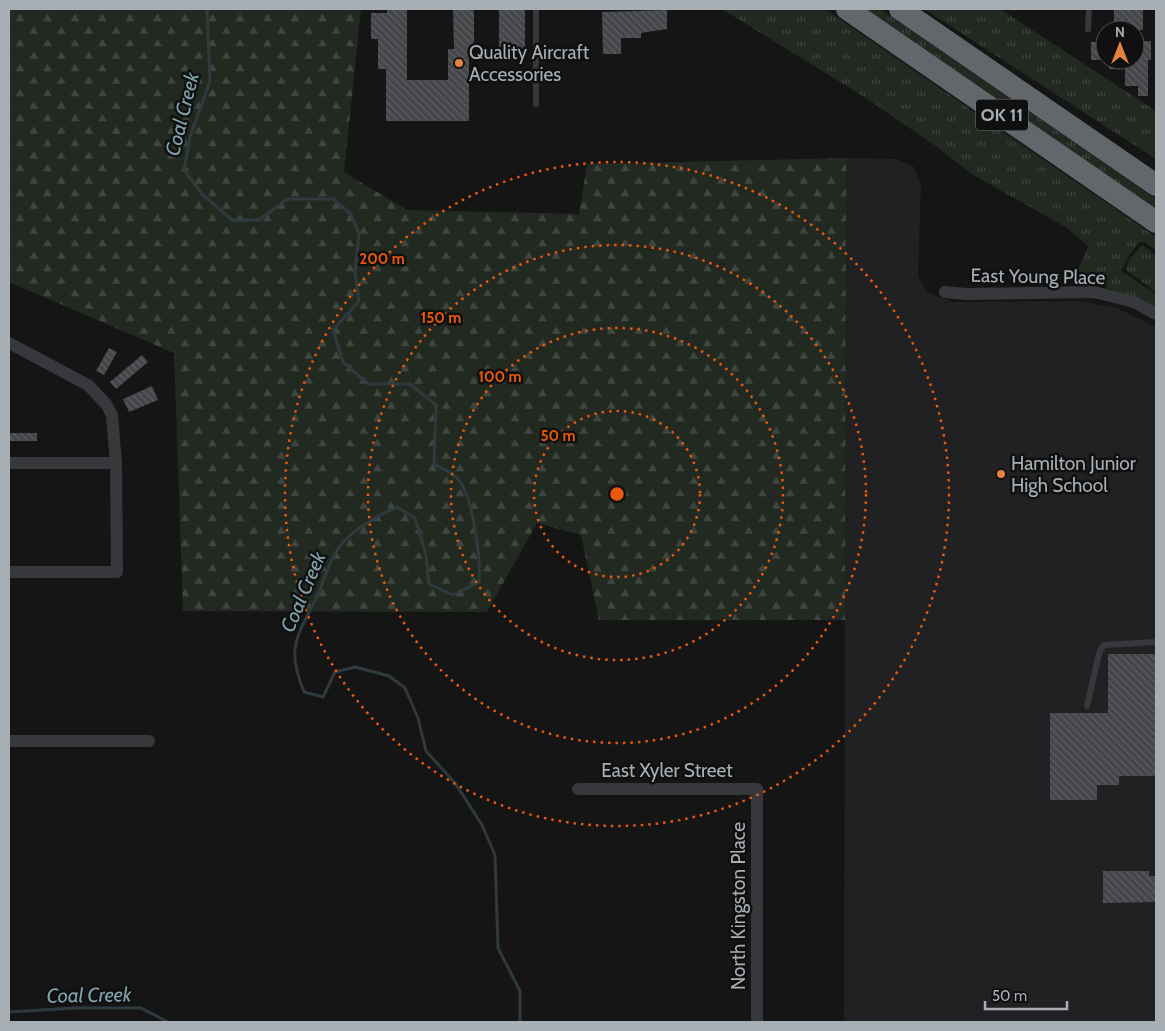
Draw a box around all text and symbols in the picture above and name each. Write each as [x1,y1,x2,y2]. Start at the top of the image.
north arrow [1095,20,1145,70]
text: N [1115,23,1125,41]
place label: Quality Aircraft Accessories [469,41,590,86]
marker: Quality Aircraft Accessories [453,57,465,69]
water label: Coal Creek [160,69,204,158]
road number: OK 11 [976,100,1028,130]
text: 200 m [359,250,405,268]
street label: East Young Place [970,264,1106,289]
text: 150 m [421,309,461,327]
text: 100 m [478,368,522,386]
text: 50 m [540,427,576,445]
place label: Hamilton Junior High School [1011,452,1136,497]
marker: Hamilton Junior High School [995,468,1007,480]
centre of rings [608,485,626,503]
water label: Coal Creek [275,547,331,636]
street label: East Xyler Street [601,759,733,782]
street label: North Kingston Place [727,822,750,990]
scale bar [985,978,1068,1010]
water label: Coal Creek [46,982,133,1008]
text: 50 m [992,987,1027,1005]

